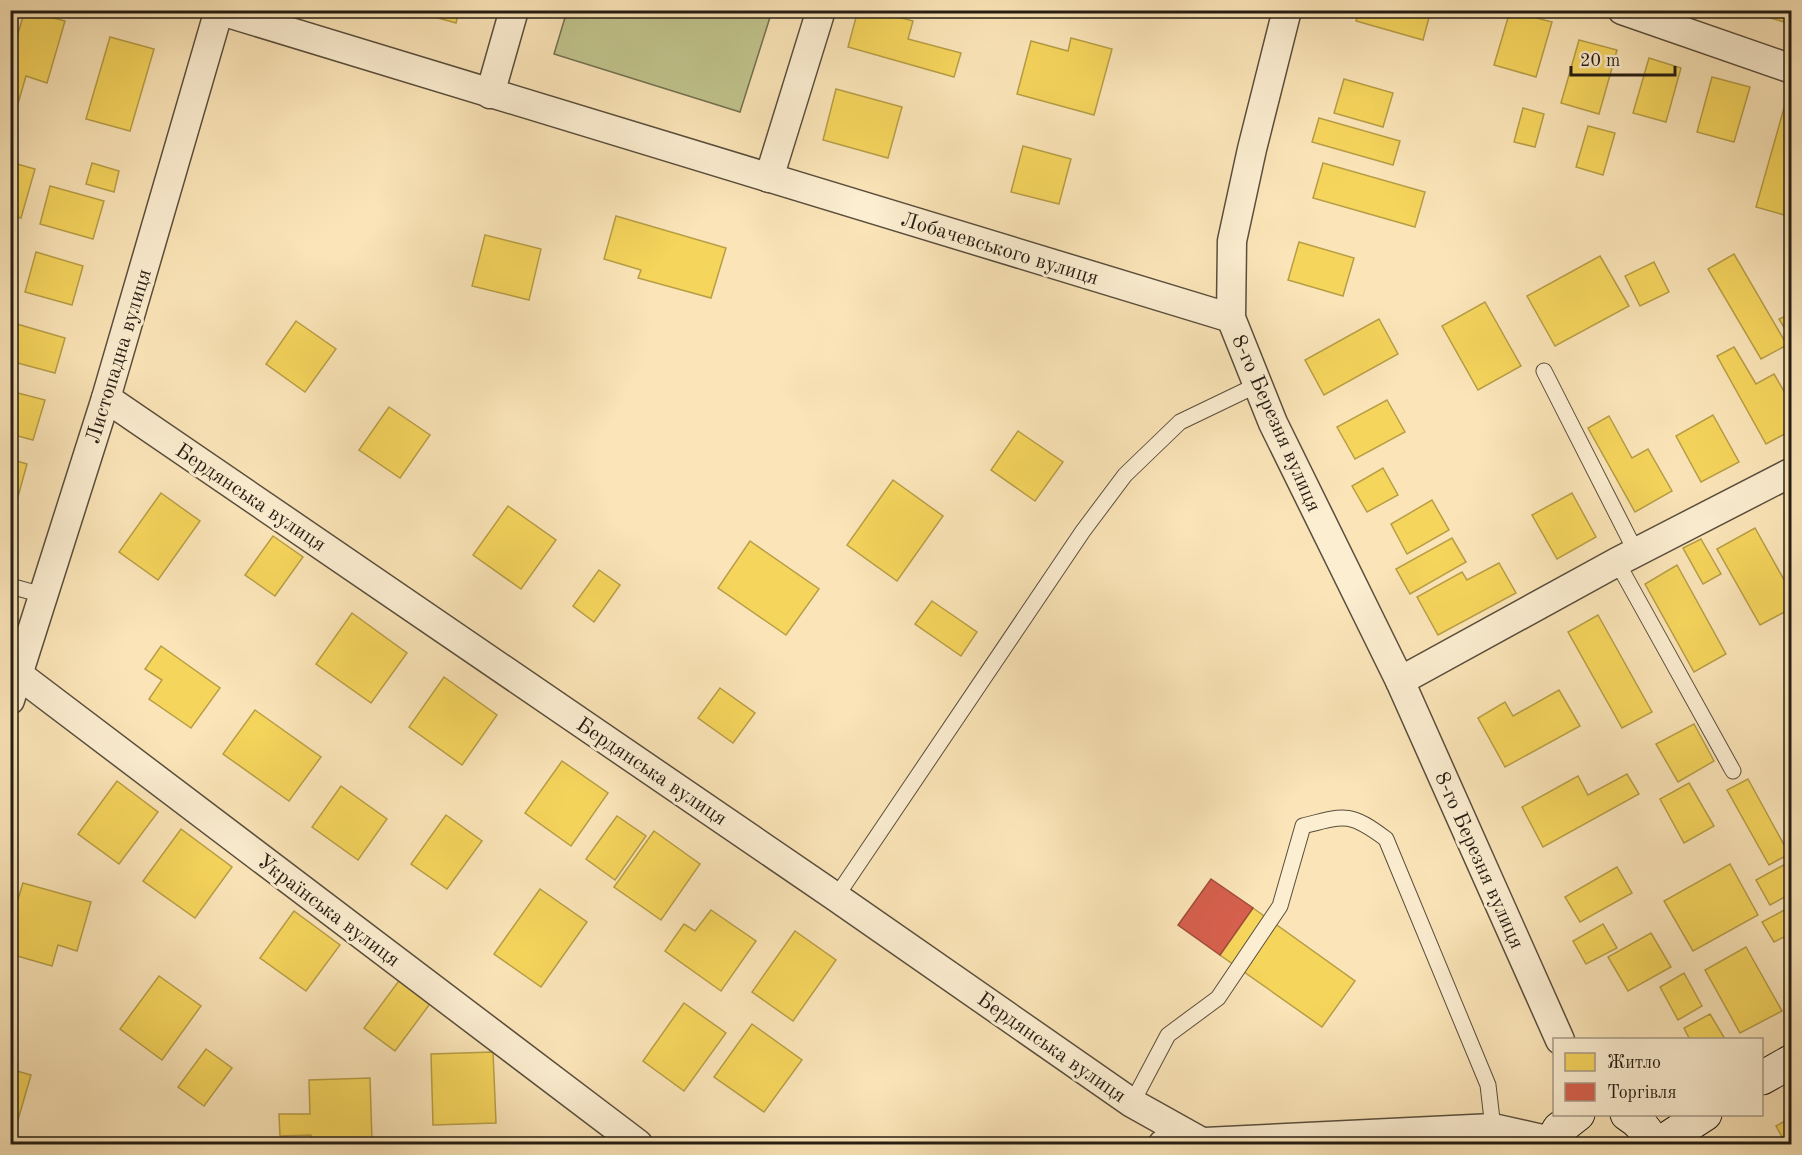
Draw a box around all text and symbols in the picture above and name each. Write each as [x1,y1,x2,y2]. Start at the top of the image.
scale bar [1571,39,1674,77]
text: 20 m [1580,52,1620,70]
street label: Лобачевського вулиця [898,209,1101,290]
street label: Листопадна вулиця [83,267,156,446]
street label: 8-го Березня вулиця [1227,332,1324,515]
street label: Бердянська вулиця [171,440,329,556]
street label: Бердянська вулиця [572,714,730,830]
street label: 8-го Березня вулиця [1430,769,1527,952]
street label: Українська вулиця [253,851,403,972]
street label: Бердянська вулиця [973,989,1130,1107]
legend [1553,1038,1763,1116]
text: Житло [1607,1054,1661,1072]
text: Торгівля [1607,1084,1677,1102]

